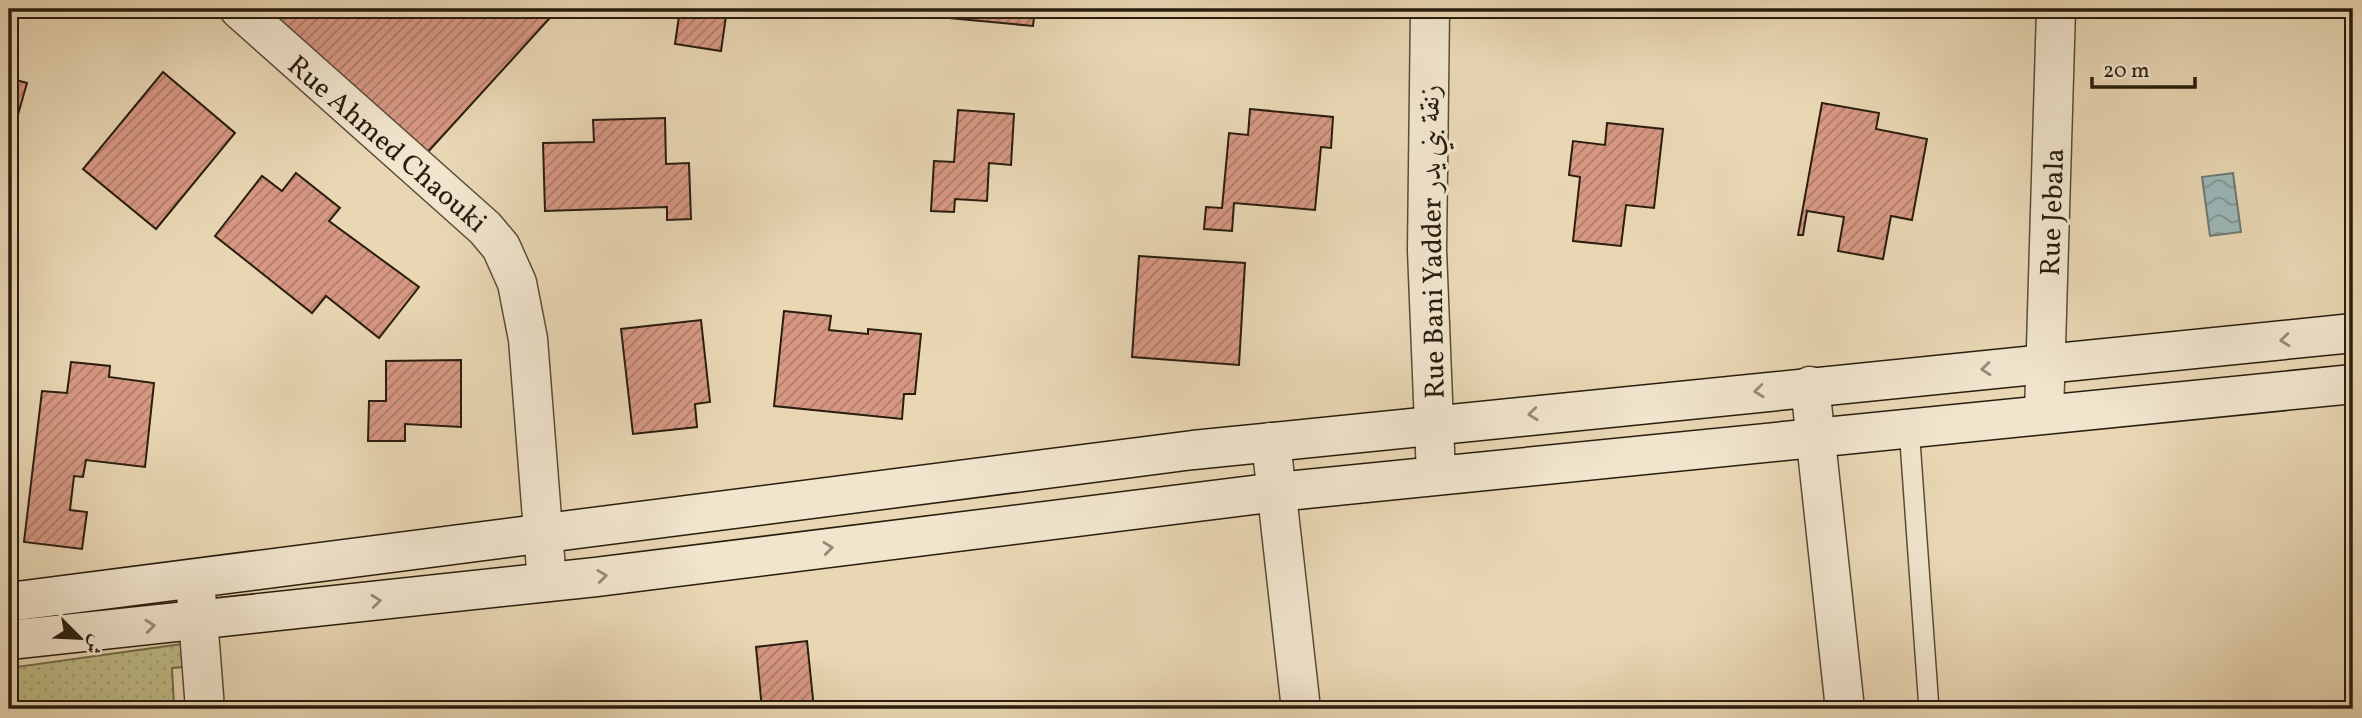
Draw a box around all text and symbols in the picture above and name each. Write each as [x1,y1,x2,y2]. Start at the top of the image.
scale bar [2092,46,2196,90]
street label: Rue Ahmed Chaouki [278,47,495,243]
text: 20 m [2103,57,2149,86]
street label: Rue Bani Yadder زنقة بني يدر [1411,85,1459,399]
street label: Rue Jebala [2032,148,2075,277]
one-way arrow [2280,332,2291,347]
one-way arrow [1980,362,1992,377]
one-way arrow [1754,384,1765,399]
one-way arrow [1527,406,1538,421]
one-way arrow [822,540,834,555]
one-way arrow [596,569,608,584]
one-way arrow [370,594,382,609]
north arrow [46,602,116,672]
one-way arrow [145,619,156,634]
text: ش [78,630,109,658]

